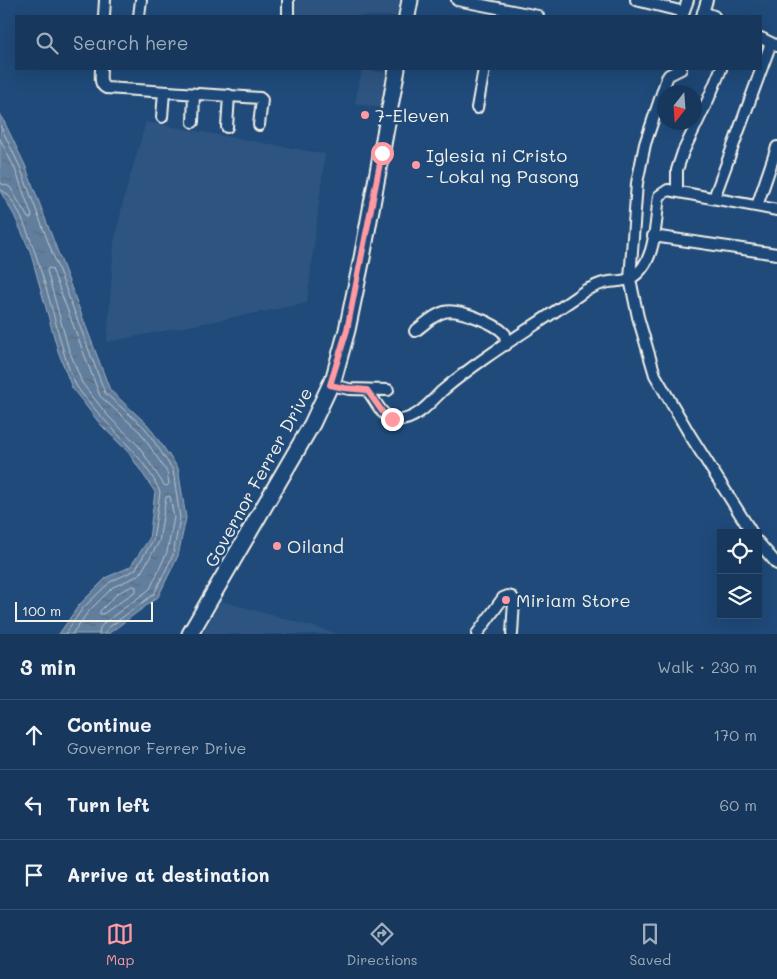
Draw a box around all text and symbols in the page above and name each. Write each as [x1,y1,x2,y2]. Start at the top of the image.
search box [15,15,762,70]
icon: search [33,29,61,57]
text: Search here [73,30,189,55]
north arrow [657,85,702,130]
place label: 7-Eleven [375,103,449,127]
marker: 7-Eleven [359,109,371,121]
route start [371,142,394,165]
place label: Iglesia ni Cristo - Lokal ng Pasong [426,143,579,188]
marker: Iglesia ni Cristo - Lokal ng Pasong [410,159,422,171]
street label: Governor Ferrer Drive [199,383,317,571]
route end [381,408,404,431]
map controls [717,529,762,619]
button: locate [717,529,762,574]
place label: Oiland [287,534,344,558]
marker: Oiland [271,540,283,552]
button: layers [717,574,762,619]
place label: Miriam Store [516,588,631,612]
marker: Miriam Store [500,594,512,606]
scale bar [15,599,152,622]
text: 100 m [22,601,61,620]
text: 3 min [20,653,76,680]
text: Walk · 230 m [657,656,757,677]
text: Continue [67,712,152,737]
icon: ahead [20,721,48,749]
text: 170 m [713,724,757,745]
text: Governor Ferrer Drive [67,737,247,758]
icon: left [20,791,48,819]
text: Turn left [67,792,150,817]
text: 60 m [720,794,757,815]
icon: arrive [20,861,48,889]
text: Arrive at destination [67,862,270,887]
tab: Map [106,920,134,969]
tab: Directions [346,920,418,969]
tab: Saved [629,920,671,969]

